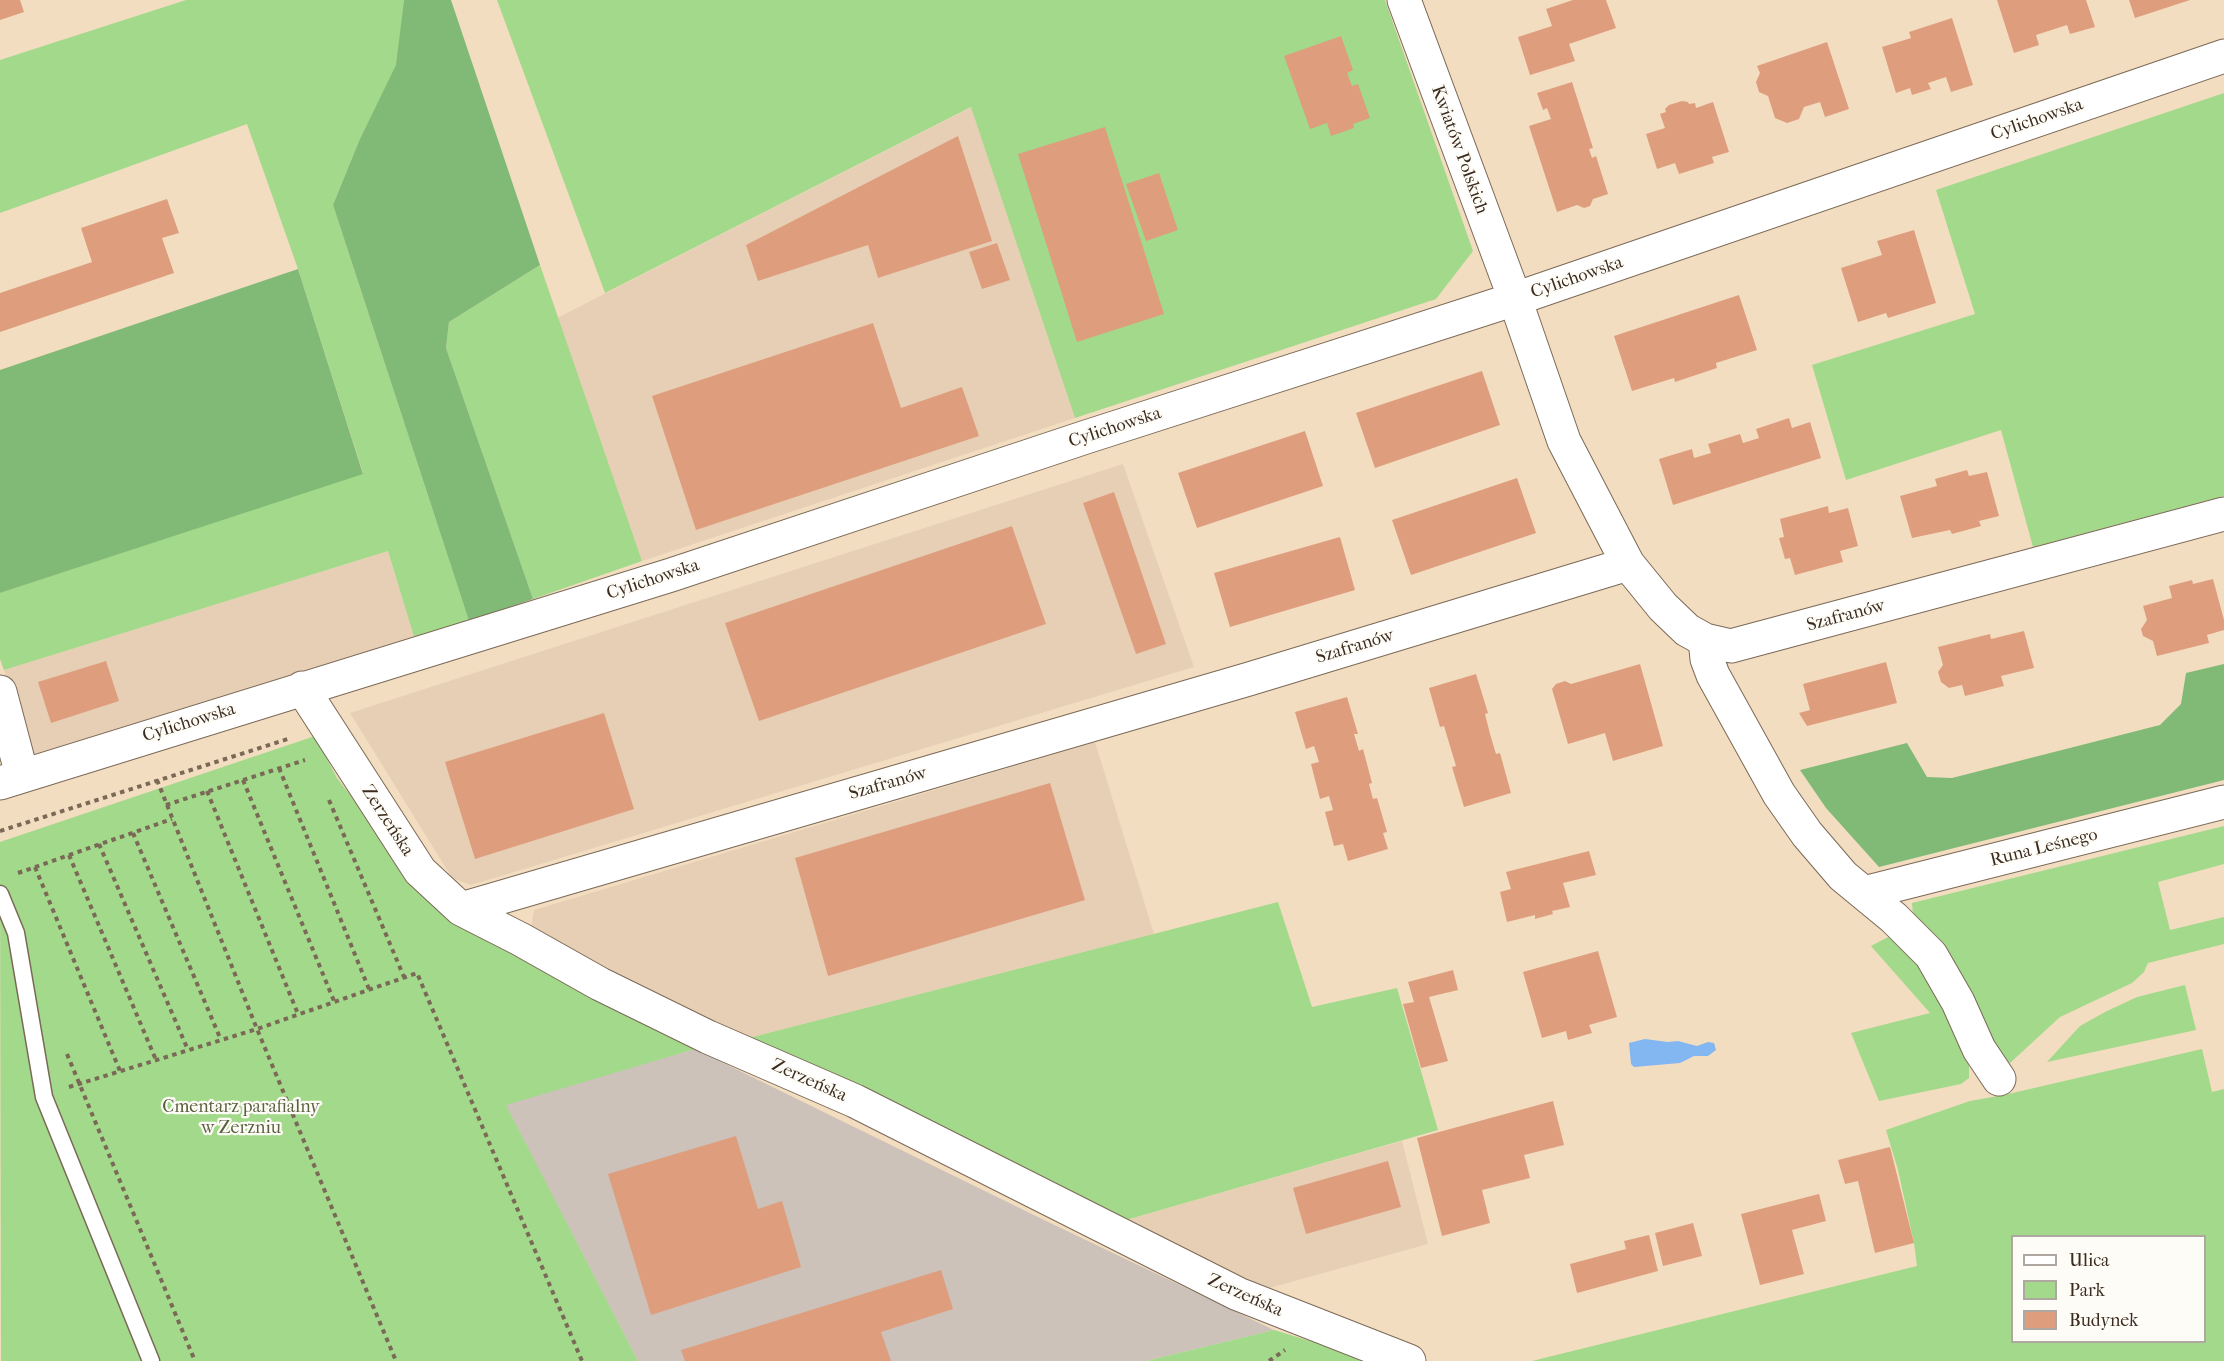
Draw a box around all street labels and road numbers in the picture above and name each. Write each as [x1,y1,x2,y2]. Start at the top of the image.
street label: Kwiatów Polskich [1426,83,1492,217]
street label: Cylichowska [1988,94,2086,146]
street label: Cylichowska [1528,252,1626,304]
street label: Cylichowska [1066,403,1164,453]
street label: Cylichowska [604,555,702,605]
street label: Szafranów [1805,595,1887,637]
street label: Szafranów [1314,625,1396,669]
street label: Cylichowska [140,699,238,747]
street label: Szafranów [847,763,929,805]
street label: Zerzeńska [356,781,418,861]
street label: Runa Leśnego [1988,824,2100,872]
street label: Zerzeńska [768,1055,850,1107]
street label: Zerzeńska [1204,1270,1286,1322]

